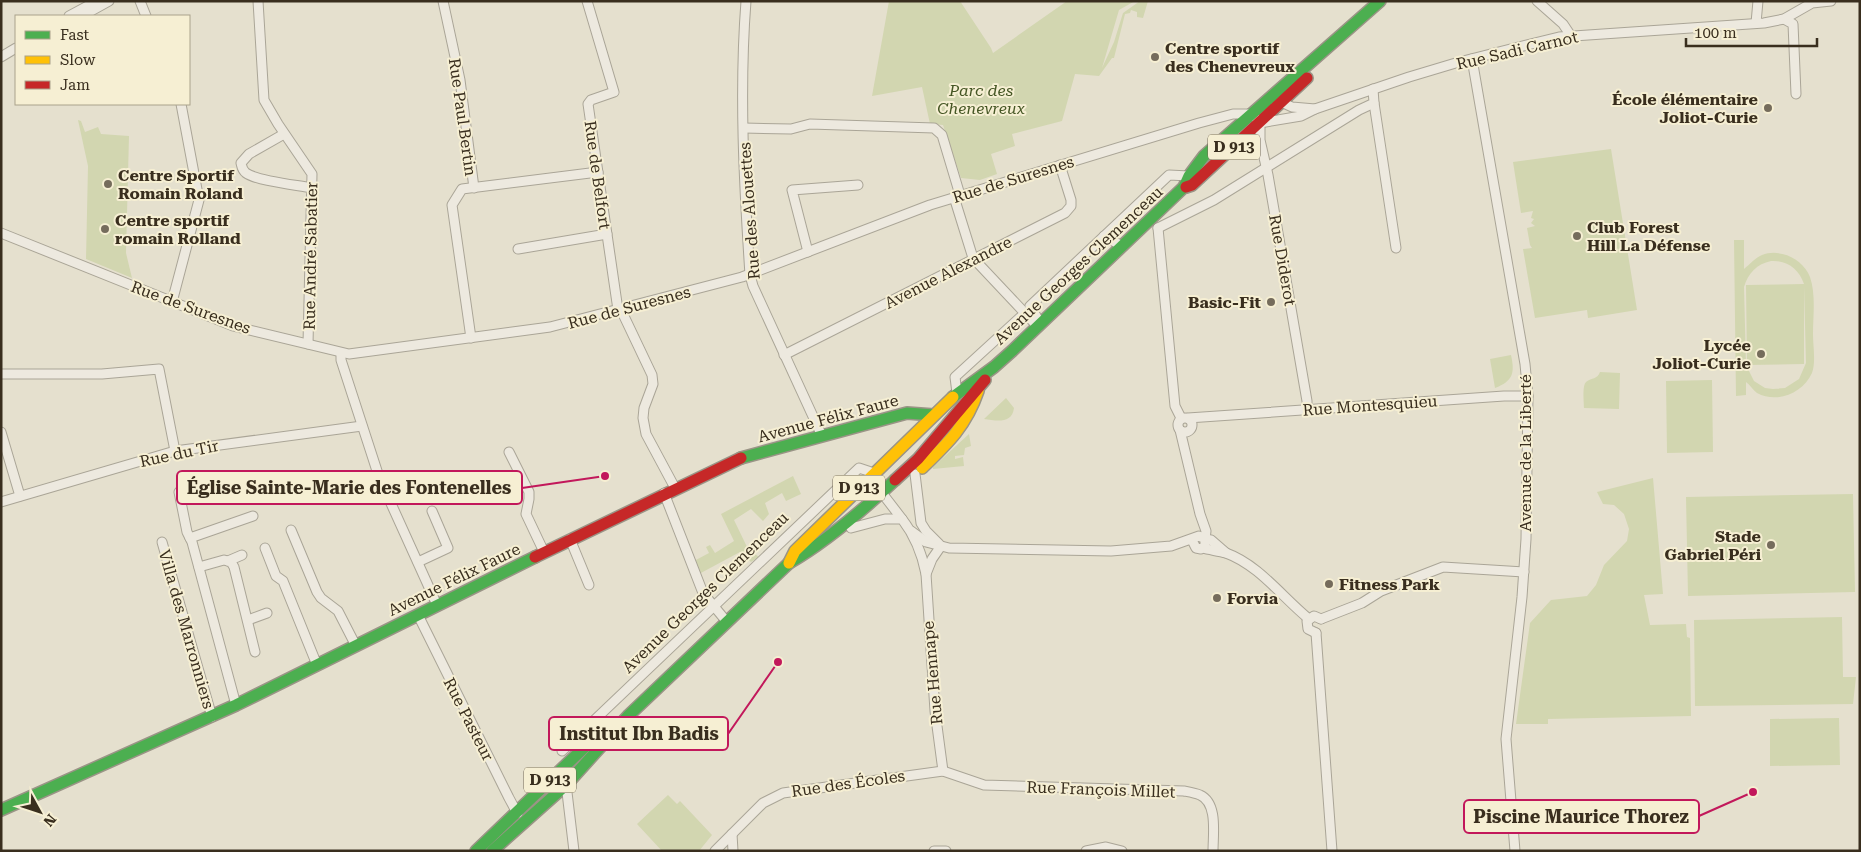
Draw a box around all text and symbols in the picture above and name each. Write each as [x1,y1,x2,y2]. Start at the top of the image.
legend [15,15,190,105]
scale bar [1686,15,1817,47]
text: 100 m [1694,24,1737,42]
text: Fast [60,26,90,44]
street label: Rue Sadi Carnot [1454,27,1580,74]
place label: Centre sportif des Chenevreux [1165,39,1295,76]
text: Slow [60,51,96,69]
marker: Centre sportif des Chenevreux [1149,51,1161,63]
street label: Rue Paul Bertin [445,57,480,177]
text: Jam [60,76,90,94]
park label: Parc des Chenevreux [937,81,1025,118]
place label: École élémentaire Joliot-Curie [1612,90,1758,127]
marker: École élémentaire Joliot-Curie [1762,102,1774,114]
street label: Rue de Belfort [580,119,615,231]
road number: D 913 [1208,134,1260,160]
street label: Rue des Alouettes [735,141,764,280]
street label: Rue de Suresnes [950,152,1077,207]
place label: Centre Sportif Romain Roland [118,166,243,203]
marker: Centre Sportif Romain Roland [102,178,114,190]
street label: Rue André Sabatier [300,181,321,330]
street label: Avenue Georges Clemenceau [990,182,1167,349]
place label: Centre sportif romain Rolland [115,211,241,248]
street label: Rue Diderot [1265,213,1300,307]
place label: Club Forest Hill La Défense [1587,218,1710,255]
marker: Centre sportif romain Rolland [99,223,111,235]
marker: Club Forest Hill La Défense [1571,230,1583,242]
street label: Avenue Alexandre [882,232,1015,313]
street label: Rue de Suresnes [128,277,254,338]
street label: Rue de Suresnes [566,282,693,333]
place label: Basic-Fit [1188,293,1261,312]
marker: Basic-Fit [1265,296,1277,308]
place label: Lycée Joliot-Curie [1652,336,1751,373]
marker: Lycée Joliot-Curie [1755,348,1767,360]
street label: Avenue de la Liberté [1516,374,1535,532]
street label: Avenue Félix Faure [756,391,901,446]
street label: Rue Montesquieu [1302,391,1438,420]
street label: Rue du Tir [138,436,221,471]
callout: Église Sainte-Marie des Fontenelles [177,471,522,504]
text: Église Sainte-Marie des Fontenelles [187,476,511,498]
road number: D 913 [833,476,885,500]
street label: Avenue Georges Clemenceau [618,508,792,677]
place label: Stade Gabriel Péri [1664,527,1762,564]
street label: Avenue Félix Faure [385,539,524,620]
marker: Stade Gabriel Péri [1765,539,1777,551]
street label: Villa des Marronniers [155,547,218,711]
place label: Fitness Park [1339,575,1440,594]
marker: Fitness Park [1323,578,1335,590]
place label: Forvia [1227,589,1279,608]
marker: Forvia [1211,592,1223,604]
street label: Rue Hennape [918,620,947,726]
street label: Rue Pasteur [439,674,498,764]
callout: Institut Ibn Badis [549,717,728,750]
text: Institut Ibn Badis [559,723,719,744]
street label: Rue des Écoles [790,766,907,801]
road number: D 913 [524,768,576,792]
street label: Rue François Millet [1026,777,1176,802]
north arrow [15,787,65,837]
callout: Piscine Maurice Thorez [1464,800,1699,833]
text: Piscine Maurice Thorez [1473,806,1689,827]
text: N [40,811,60,830]

